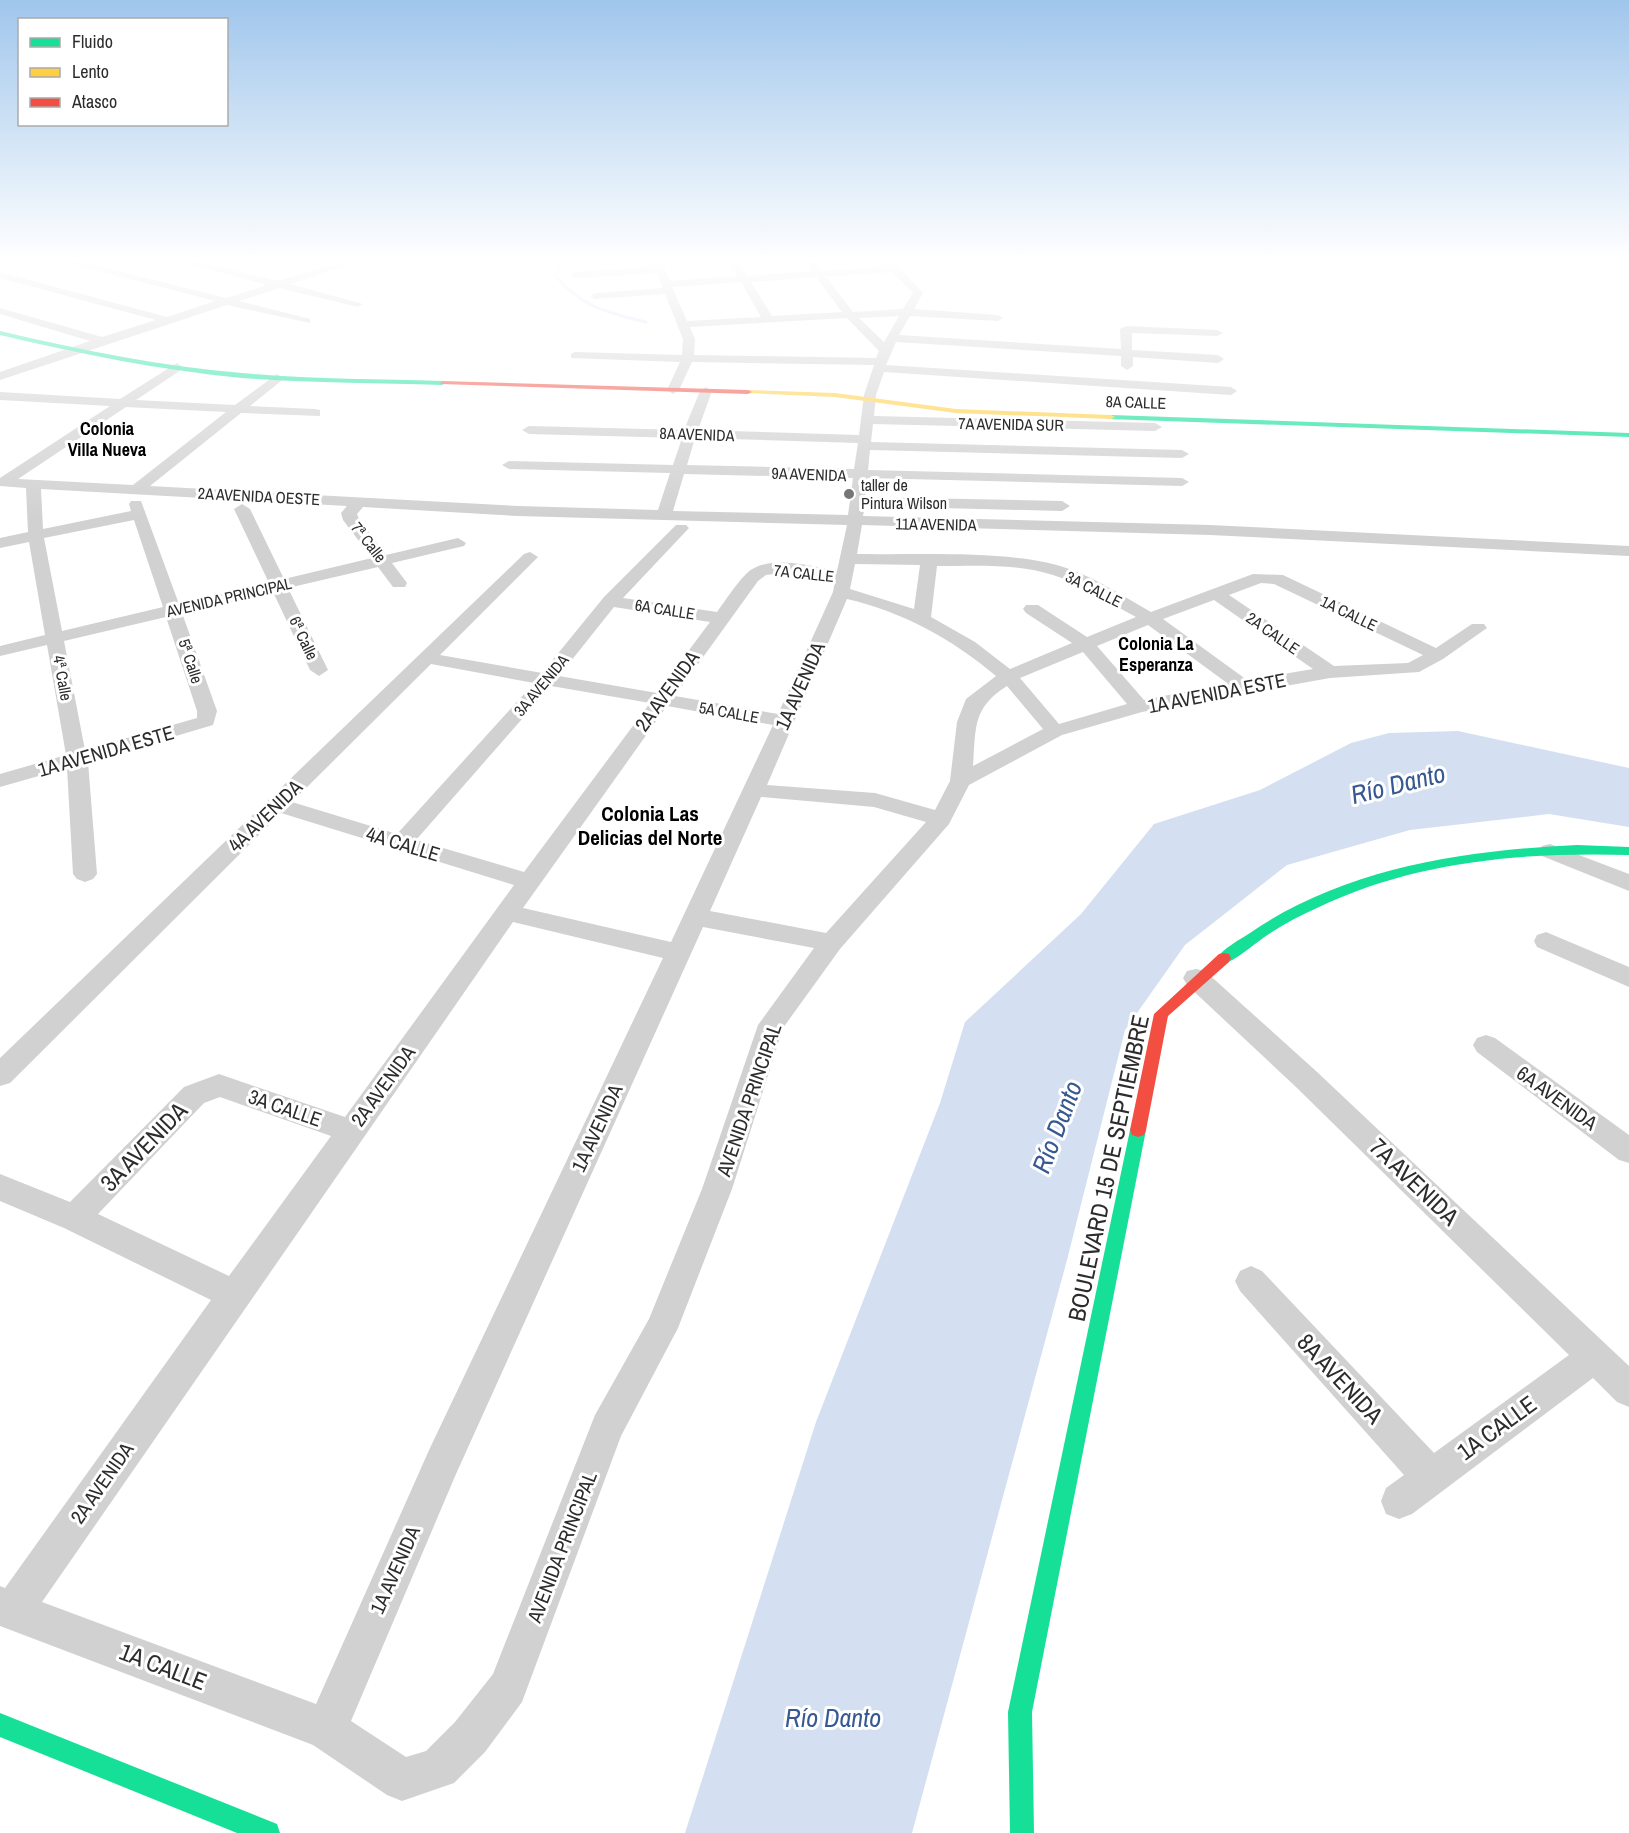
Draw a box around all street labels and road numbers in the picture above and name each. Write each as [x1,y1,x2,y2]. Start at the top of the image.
street label: 8A CALLE [1105,390,1167,414]
street label: 7A AVENIDA SUR [958,412,1064,436]
street label: 8A AVENIDA [659,422,735,446]
street label: 9A AVENIDA [771,462,847,486]
street label: 2A AVENIDA OESTE [197,482,321,510]
street label: 11A AVENIDA [895,512,977,536]
street label: 7ª Calle [346,517,392,567]
street label: 7A CALLE [773,559,835,587]
street label: 3A CALLE [1062,565,1126,613]
street label: AVENIDA PRINCIPAL [163,572,294,622]
street label: 1A CALLE [1317,590,1381,636]
street label: 6A CALLE [633,593,697,625]
street label: 2A CALLE [1242,607,1304,659]
street label: 6ª Calle [284,613,324,663]
street label: 5ª Calle [173,636,209,686]
street label: 1A AVENIDA [768,637,831,734]
street label: 2A AVENIDA [628,645,705,737]
street label: 3A AVENIDA [508,649,574,721]
street label: 4ª Calle [48,654,78,702]
street label: 1A AVENIDA ESTE [1146,666,1288,719]
street label: 5A CALLE [697,696,761,728]
street label: 1A AVENIDA ESTE [35,718,177,783]
street label: 4A AVENIDA [222,773,308,858]
street label: 4A CALLE [363,820,443,867]
street label: BOULEVARD 15 DE SEPTIEMBRE [1060,1012,1156,1324]
street label: AVENIDA PRINCIPAL [709,1020,787,1181]
street label: 2A AVENIDA [344,1040,421,1132]
street label: 6A AVENIDA [1511,1059,1603,1136]
street label: 1A AVENIDA [565,1080,629,1176]
street label: 3A CALLE [245,1082,325,1133]
street label: 3A AVENIDA [93,1094,194,1198]
street label: 7A AVENIDA [1363,1131,1467,1232]
street label: 8A AVENIDA [1291,1326,1391,1431]
street label: 1A CALLE [1450,1388,1543,1467]
street label: 2A AVENIDA [64,1437,140,1529]
street label: AVENIDA PRINCIPAL [520,1467,603,1627]
street label: 1A AVENIDA [363,1521,426,1618]
street label: 1A CALLE [115,1635,211,1697]

